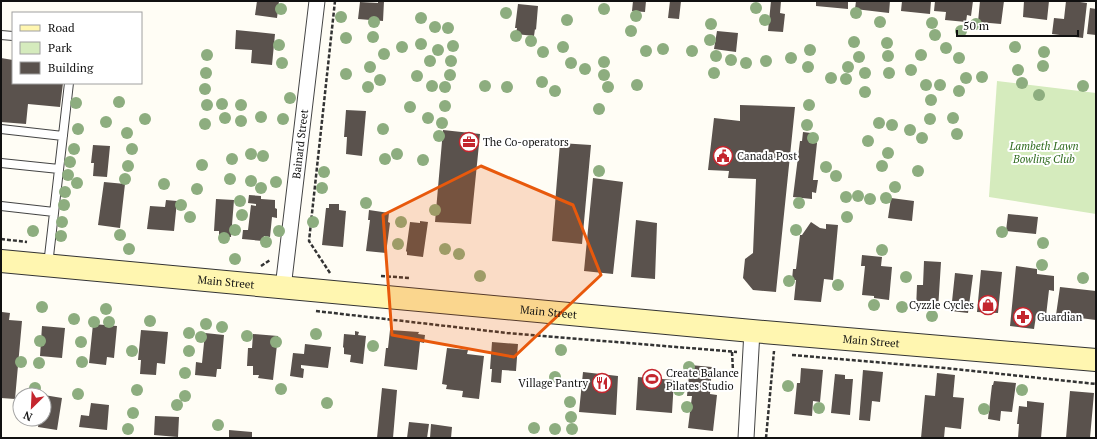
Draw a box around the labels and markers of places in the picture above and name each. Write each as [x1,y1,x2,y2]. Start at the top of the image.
office icon: The Co-operators [458,131,480,153]
place label: The Co-operators [483,135,569,149]
public building icon: Canada Post [712,145,734,167]
place label: Canada Post [737,149,797,163]
shop icon: Cyzzle Cycles [977,294,999,316]
place label: Cyzzle Cycles [909,298,974,312]
pharmacy icon: Guardian [1012,306,1034,328]
place label: Guardian [1037,310,1083,324]
place label: Create Balance Pilates Studio [666,366,739,393]
sports icon: Create Balance Pilates Studio [641,368,663,390]
restaurant icon: Village Pantry [591,372,613,394]
place label: Village Pantry [518,376,588,390]

